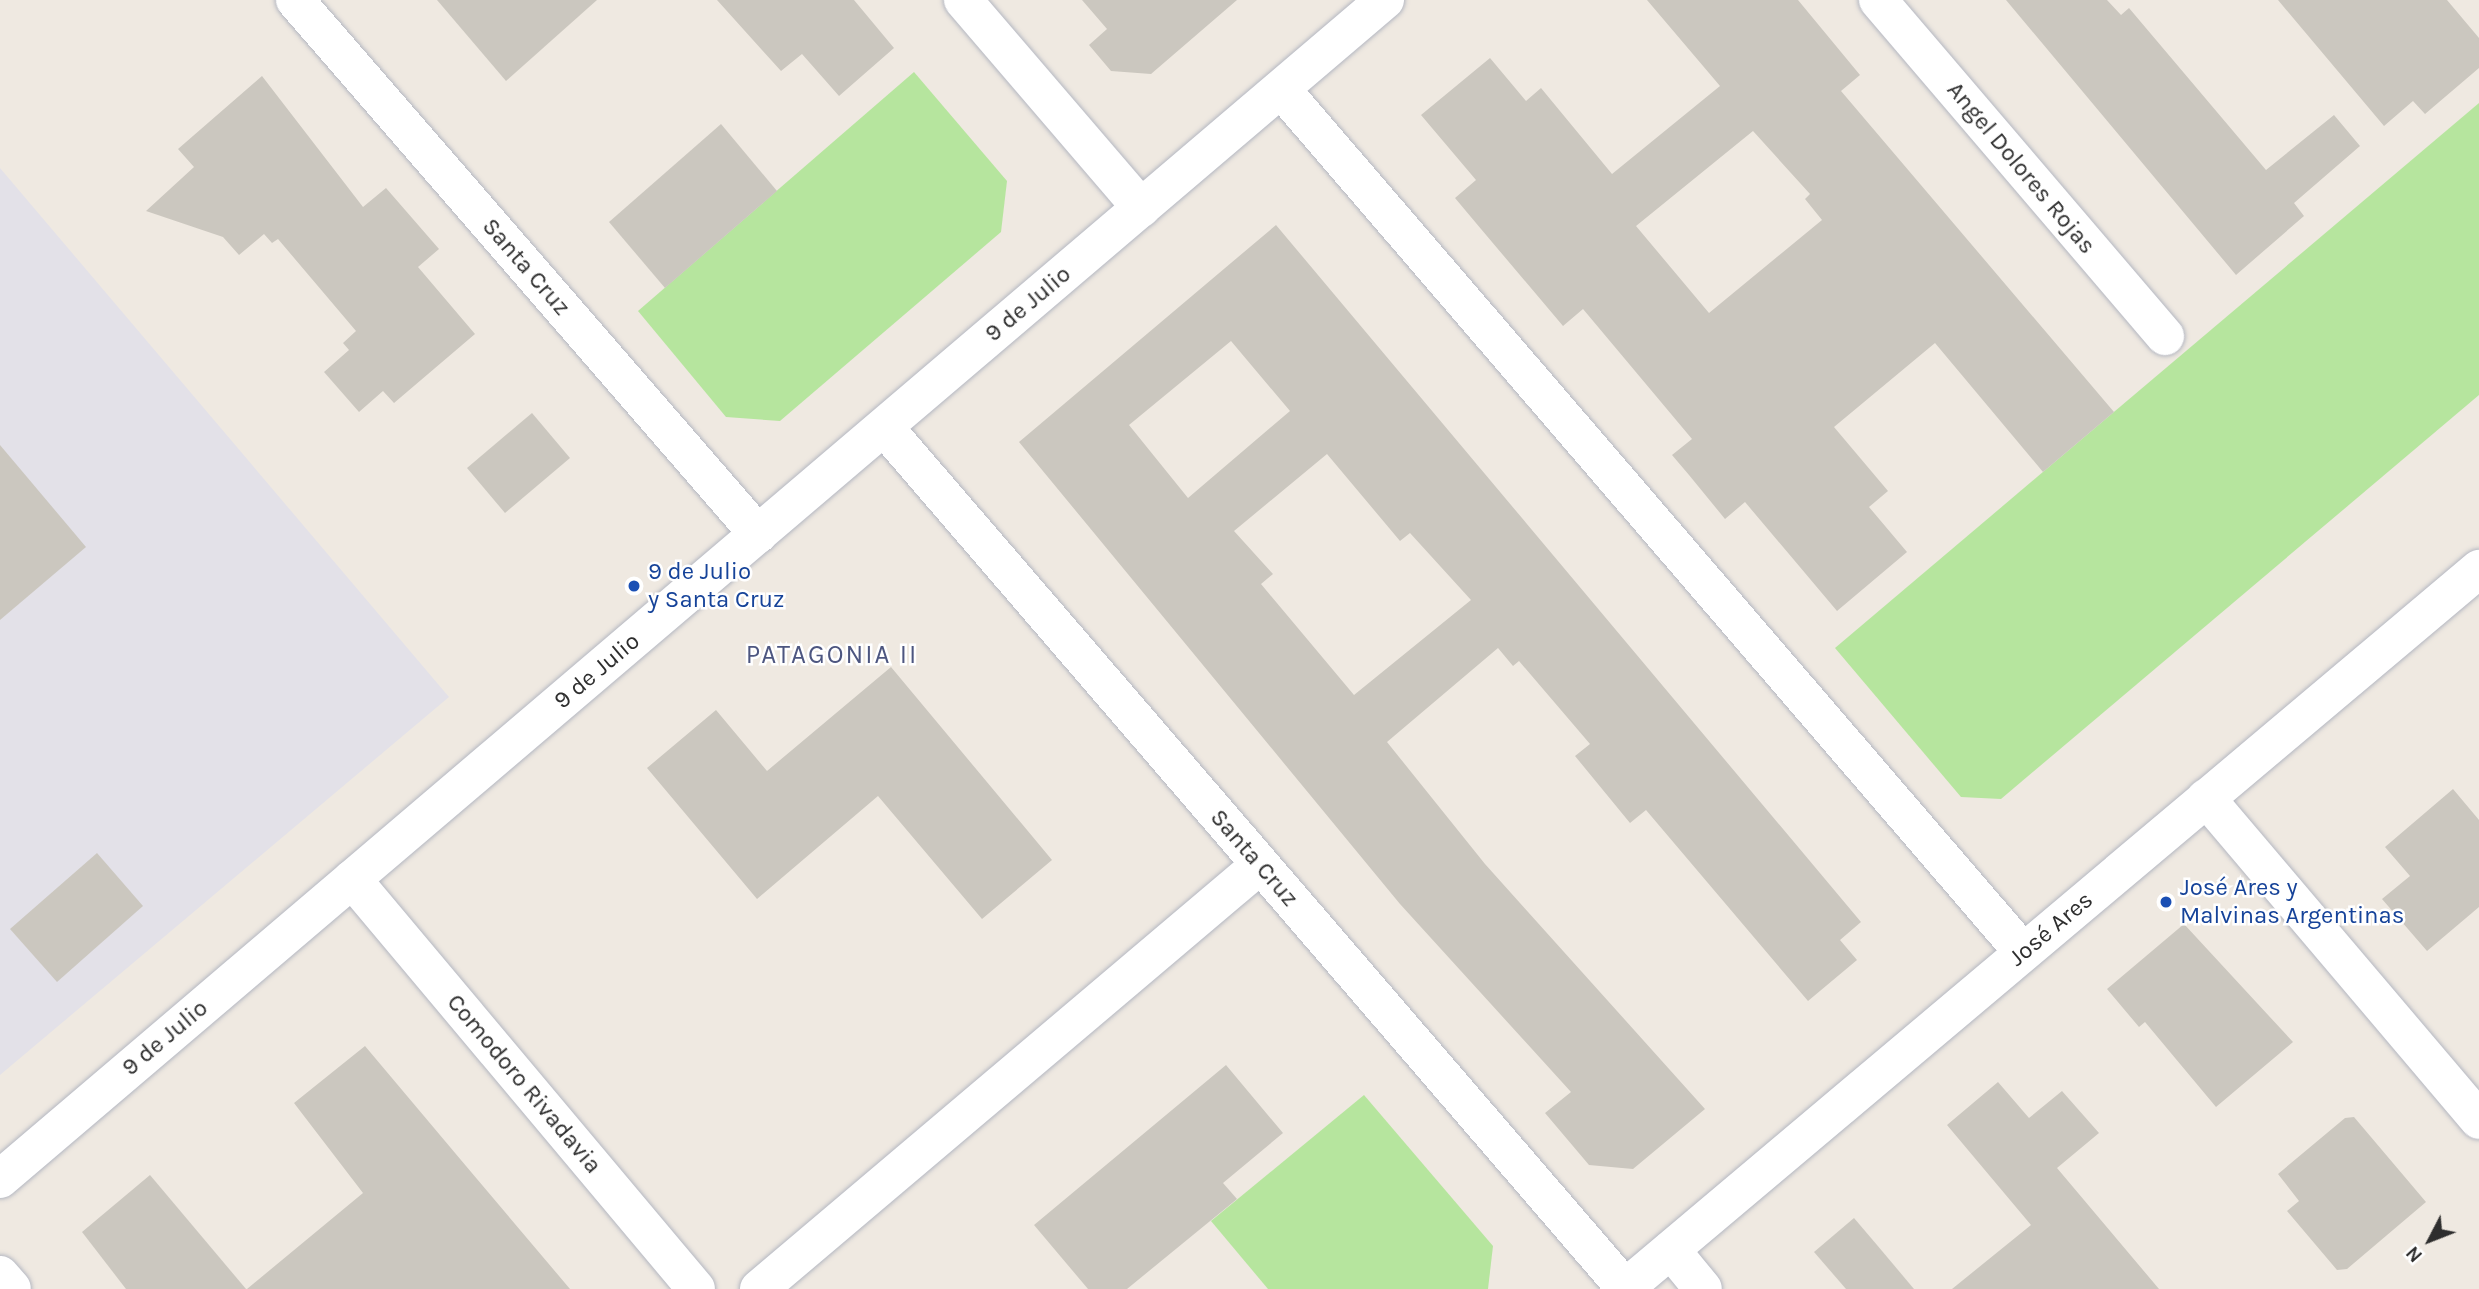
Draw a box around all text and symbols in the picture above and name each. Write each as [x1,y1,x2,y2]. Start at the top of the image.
street label: Angel Dolores Rojas [1941,76,2101,260]
street label: Santa Cruz [476,212,576,322]
street label: 9 de Julio [979,260,1077,348]
place label: 9 de Julio y Santa Cruz [648,558,784,614]
marker: 9 de Julio y Santa Cruz [626,578,642,594]
street label: 9 de Julio [548,627,646,715]
district label: PATAGONIA II [747,639,917,671]
street label: Santa Cruz [1204,803,1304,913]
place label: José Ares y Malvinas Argentinas [2180,874,2404,930]
street label: José Ares [2003,886,2099,972]
marker: José Ares y Malvinas Argentinas [2158,894,2174,910]
street label: Comodoro Rivadavia [441,988,607,1180]
street label: 9 de Julio [116,994,214,1082]
north arrow [2395,1205,2465,1275]
text: N [2402,1242,2427,1266]

